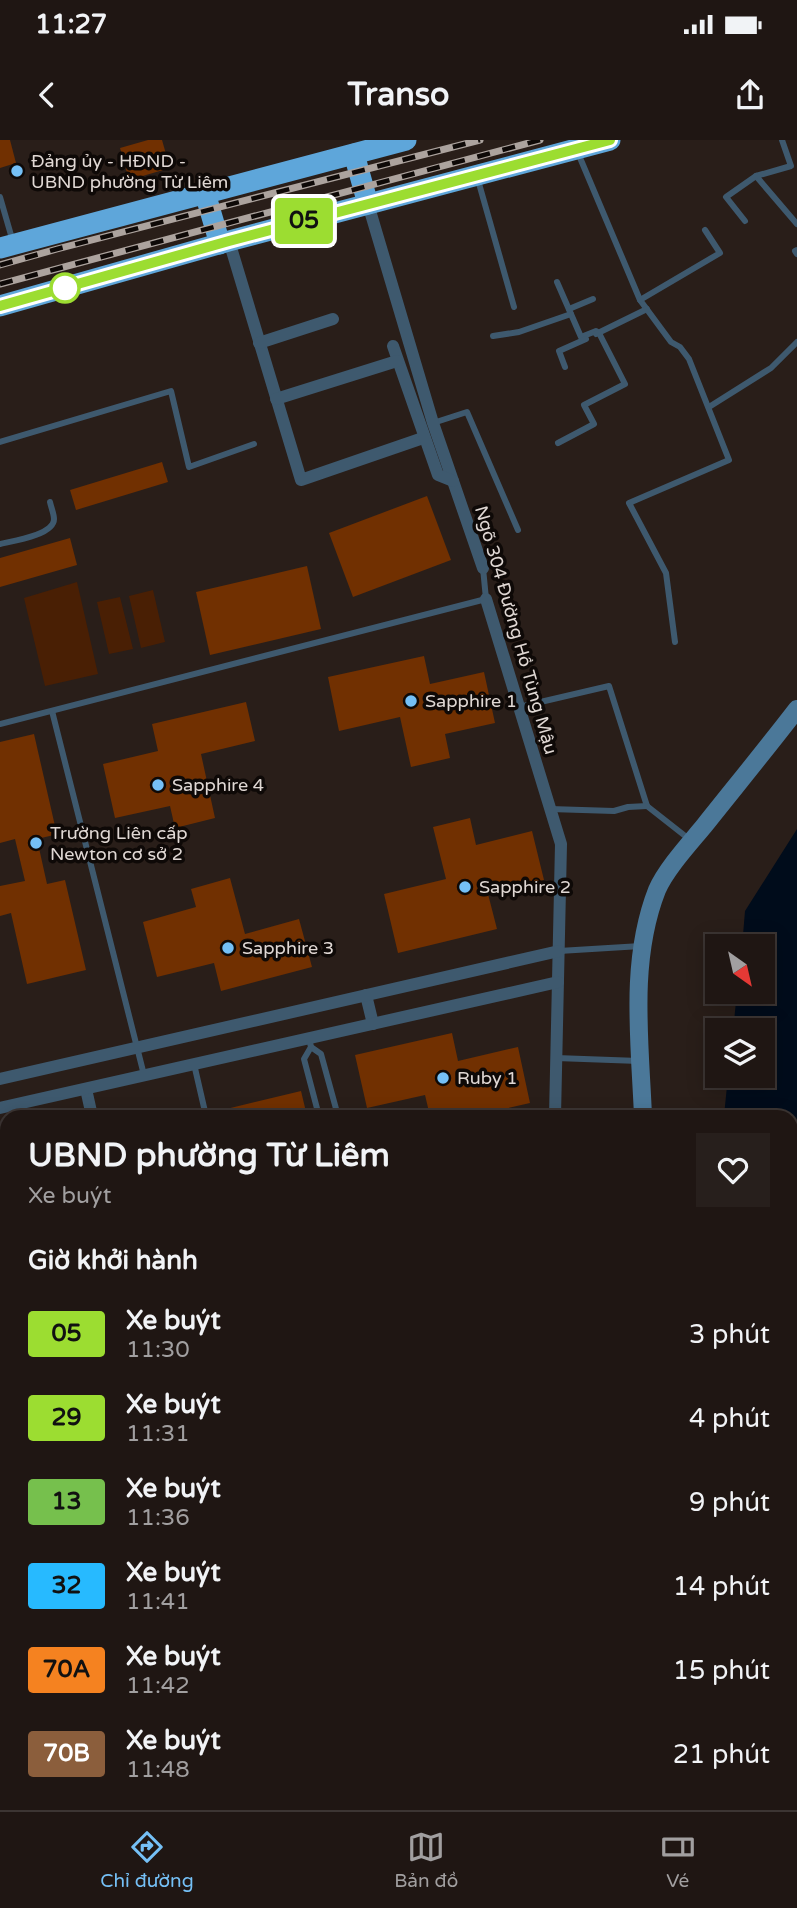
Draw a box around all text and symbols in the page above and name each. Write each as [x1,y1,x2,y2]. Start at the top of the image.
text: 11:27 [35,9,107,40]
icon: back [28,76,66,114]
text: Transo [347,76,450,114]
icon: share [731,76,769,114]
place label: Đảng ủy - HĐND - UBND phường Từ Liêm [31,150,228,193]
marker: Đảng ủy - HĐND - UBND phường Từ Liêm [9,163,25,179]
line badge: 05 [272,198,336,244]
text: 05 [289,206,319,235]
unlabelled marker [50,273,80,303]
street label: Ngõ 304 Đường Hồ Tùng Mậu [470,503,562,757]
place label: Sapphire 1 [425,690,517,712]
marker: Sapphire 1 [403,693,419,709]
place label: Sapphire 4 [172,774,264,796]
marker: Sapphire 4 [150,777,166,793]
place label: Trường Liên cấp Newton cơ sở 2 [50,822,188,865]
marker: Trường Liên cấp Newton cơ sở 2 [28,835,44,851]
place label: Sapphire 2 [479,876,571,898]
marker: Sapphire 2 [457,879,473,895]
north arrow [705,934,775,1004]
map controls [705,934,775,1088]
place label: Sapphire 3 [242,937,334,959]
marker: Sapphire 3 [220,940,236,956]
button: layers [705,1018,775,1088]
place label: Ruby 1 [457,1067,518,1089]
marker: Ruby 1 [435,1070,451,1086]
button: heart [696,1133,770,1207]
text: UBND phường Từ Liêm [28,1136,390,1175]
text: Xe buýt [28,1182,112,1210]
text: Giờ khởi hành [28,1245,198,1276]
text: Xe buýt [126,1305,221,1336]
text: 05 [51,1319,82,1348]
text: 3 phút [689,1319,770,1350]
text: 11:30 [126,1336,190,1364]
text: Xe buýt [126,1389,221,1420]
text: 29 [51,1403,82,1432]
text: 4 phút [689,1403,770,1434]
text: 11:31 [126,1420,190,1448]
text: Xe buýt [126,1473,221,1504]
text: 13 [51,1487,82,1516]
text: 9 phút [689,1487,770,1518]
text: 11:36 [126,1504,190,1532]
text: Xe buýt [126,1557,221,1588]
text: 32 [51,1571,82,1600]
text: 14 phút [673,1571,770,1602]
text: 11:41 [126,1588,190,1616]
text: Xe buýt [126,1641,221,1672]
text: 70A [42,1655,91,1684]
text: 15 phút [673,1655,770,1686]
text: 11:42 [126,1672,190,1700]
text: Xe buýt [126,1725,221,1756]
text: 70B [43,1739,90,1768]
text: 21 phút [673,1739,770,1770]
text: 11:48 [126,1756,190,1784]
tab: Chỉ đường [100,1828,194,1892]
tab: Bản đồ [394,1828,458,1892]
tab: Vé [659,1828,697,1892]

